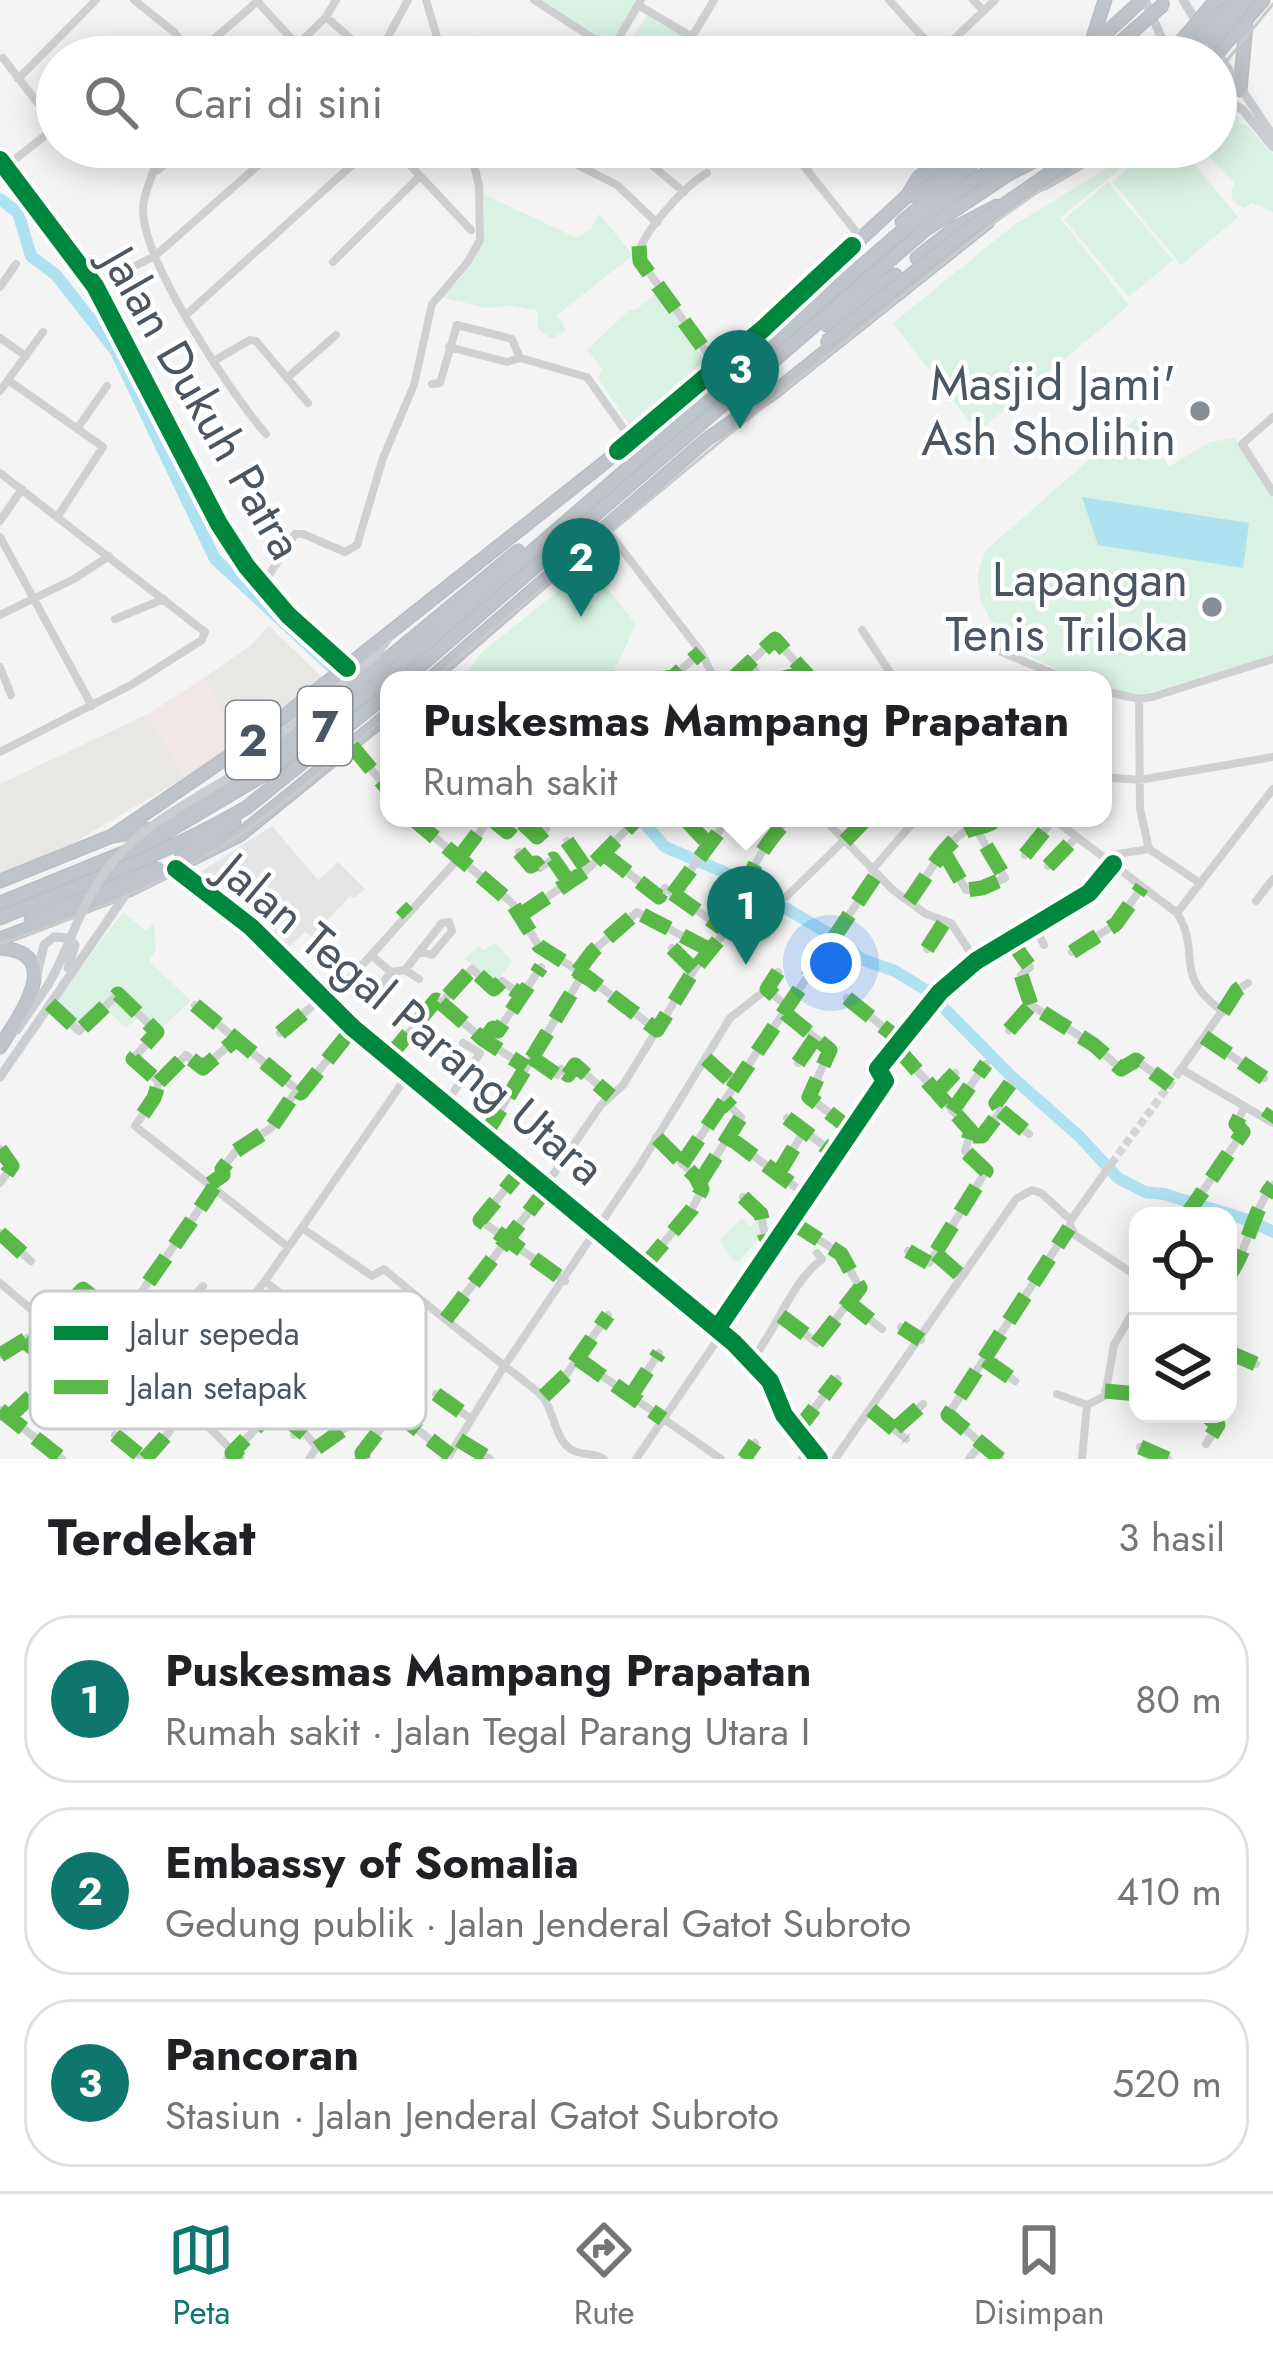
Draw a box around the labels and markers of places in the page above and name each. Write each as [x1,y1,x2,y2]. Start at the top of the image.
pin: 3 [701,330,779,429]
place label: Masjid Jami' Ash Sholihin [921,349,1176,473]
marker: Masjid Jami' Ash Sholihin [1187,398,1213,424]
pin: 2 [542,518,620,617]
place label: Lapangan Tenis Triloka [945,545,1188,669]
marker: Lapangan Tenis Triloka [1199,594,1225,620]
pin: 1 [707,866,785,965]

